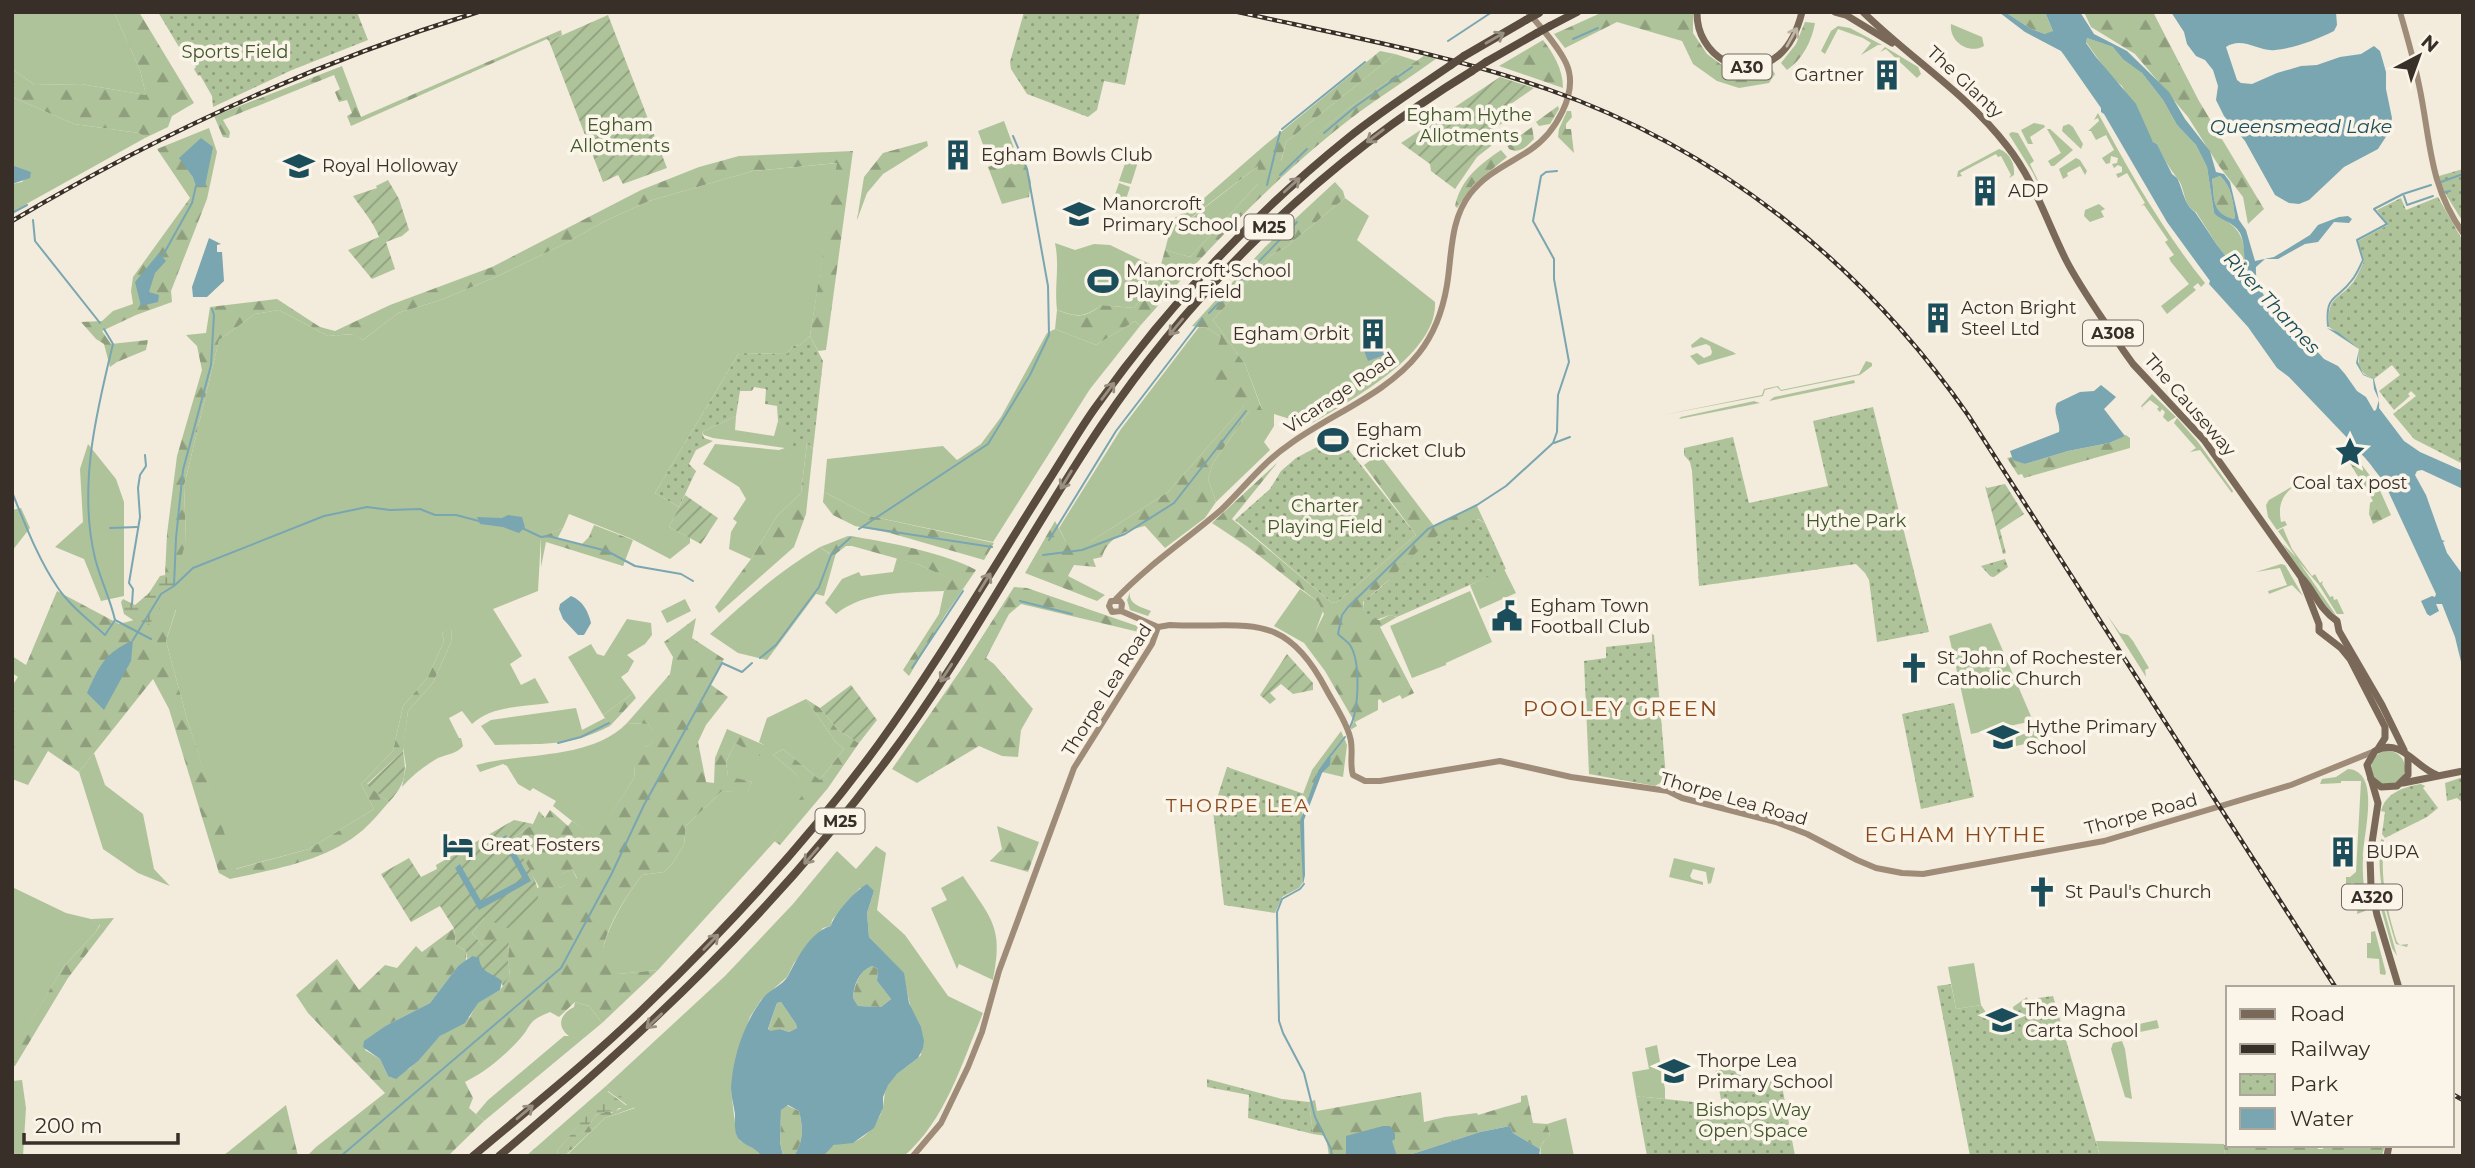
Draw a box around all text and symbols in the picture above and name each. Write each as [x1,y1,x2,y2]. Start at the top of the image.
north arrow [2384,21,2454,91]
one-way arrow [1786,27,1799,48]
text: N [2416,30,2443,57]
one-way arrow [1485,31,1505,45]
park label: Sports Field [181,41,289,63]
street label: The Glanty [1922,41,2008,123]
road number: A30 [1722,54,1772,80]
building icon: Gartner [1870,58,1904,92]
place label: Gartner [1794,64,1864,86]
park label: Egham Hythe Allotments [1406,104,1532,147]
park label: Egham Allotments [570,114,670,157]
water label: Queensmead Lake [2210,115,2392,138]
one-way arrow [1365,128,1384,143]
building icon: Egham Bowls Club [941,138,975,172]
place label: Egham Bowls Club [981,144,1153,166]
school or university icon: Royal Holloway [282,149,316,183]
place label: Royal Holloway [322,155,458,177]
building icon: ADP [1968,174,2002,208]
one-way arrow [1283,177,1301,193]
place label: ADP [2008,180,2049,202]
place label: Manorcroft Primary School [1102,193,1238,236]
school or university icon: Manorcroft Primary School [1062,197,1096,231]
road number: M25 [1244,215,1294,240]
water label: River Thames [2219,247,2325,359]
place label: Manorcroft School Playing Field [1126,260,1291,303]
sports icon: Manorcroft School Playing Field [1086,264,1120,298]
place label: Acton Bright Steel Ltd [1961,297,2077,340]
building icon: Acton Bright Steel Ltd [1921,301,1955,335]
building icon: Egham Orbit [1356,317,1390,351]
one-way arrow [1168,318,1184,336]
road number: A308 [2083,320,2143,346]
place label: Egham Orbit [1233,323,1350,345]
street label: Vicarage Road [1280,348,1400,438]
street label: The Causeway [2140,349,2241,461]
one-way arrow [1101,382,1116,401]
place label: Egham Cricket Club [1356,419,1466,462]
sports icon: Egham Cricket Club [1316,423,1350,457]
place icon: Coal tax post [2333,435,2367,469]
one-way arrow [1059,470,1073,490]
place label: Coal tax post [2292,472,2408,494]
park label: Charter Playing Field [1267,495,1383,538]
park label: Hythe Park [1806,510,1907,532]
one-way arrow [979,573,993,593]
place label: Egham Town Football Club [1530,595,1650,638]
public building icon: Egham Town Football Club [1490,599,1524,633]
street label: Thorpe Lea Road [1057,620,1157,760]
place label: St John of Rochester Catholic Church [1937,647,2123,690]
church icon: St John of Rochester Catholic Church [1897,651,1931,685]
one-way arrow [938,663,953,682]
district label: POOLEY GREEN [1523,696,1719,721]
place label: Hythe Primary School [2026,716,2157,759]
school or university icon: Hythe Primary School [1986,720,2020,754]
street label: Thorpe Lea Road [1658,767,1810,831]
street label: Thorpe Road [2082,788,2200,840]
district label: THORPE LEA [1166,794,1310,817]
road number: M25 [816,808,864,834]
district label: EGHAM HYTHE [1864,822,2048,847]
hotel icon: Great Fosters [441,828,475,862]
place label: Great Fosters [481,834,600,856]
building icon: BUPA [2326,835,2360,869]
place label: BUPA [2366,841,2419,863]
one-way arrow [803,847,819,865]
church icon: St Paul's Church [2025,875,2059,909]
place label: St Paul's Church [2065,881,2212,903]
road number: A320 [2342,884,2402,909]
one-way arrow [702,933,719,950]
legend [2226,986,2454,1147]
place label: The Magna Carta School [2025,999,2139,1042]
text: Road [2290,1001,2345,1026]
school or university icon: The Magna Carta School [1985,1003,2019,1037]
one-way arrow [646,1012,663,1029]
text: Railway [2290,1036,2371,1061]
place label: Thorpe Lea Primary School [1697,1050,1833,1093]
school or university icon: Thorpe Lea Primary School [1657,1054,1691,1088]
text: Park [2290,1071,2338,1096]
park label: Bishops Way Open Space [1695,1099,1811,1142]
scale bar [24,1102,178,1146]
one-way arrow [516,1104,534,1120]
text: Water [2290,1106,2354,1131]
text: 200 m [35,1113,102,1138]

